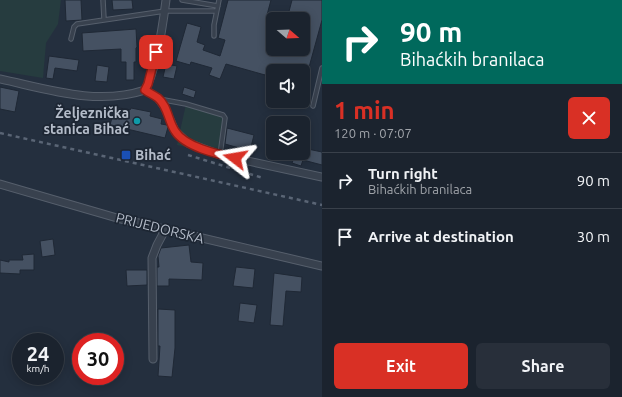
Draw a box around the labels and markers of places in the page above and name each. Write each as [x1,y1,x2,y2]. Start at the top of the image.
pin [139,35,173,69]
place label: Željeznička stanica Bihać [44,104,129,137]
marker: Željeznička stanica Bihać [132,116,142,126]
place label: Bihać [135,147,171,163]
marker: Bihać [120,149,132,161]

